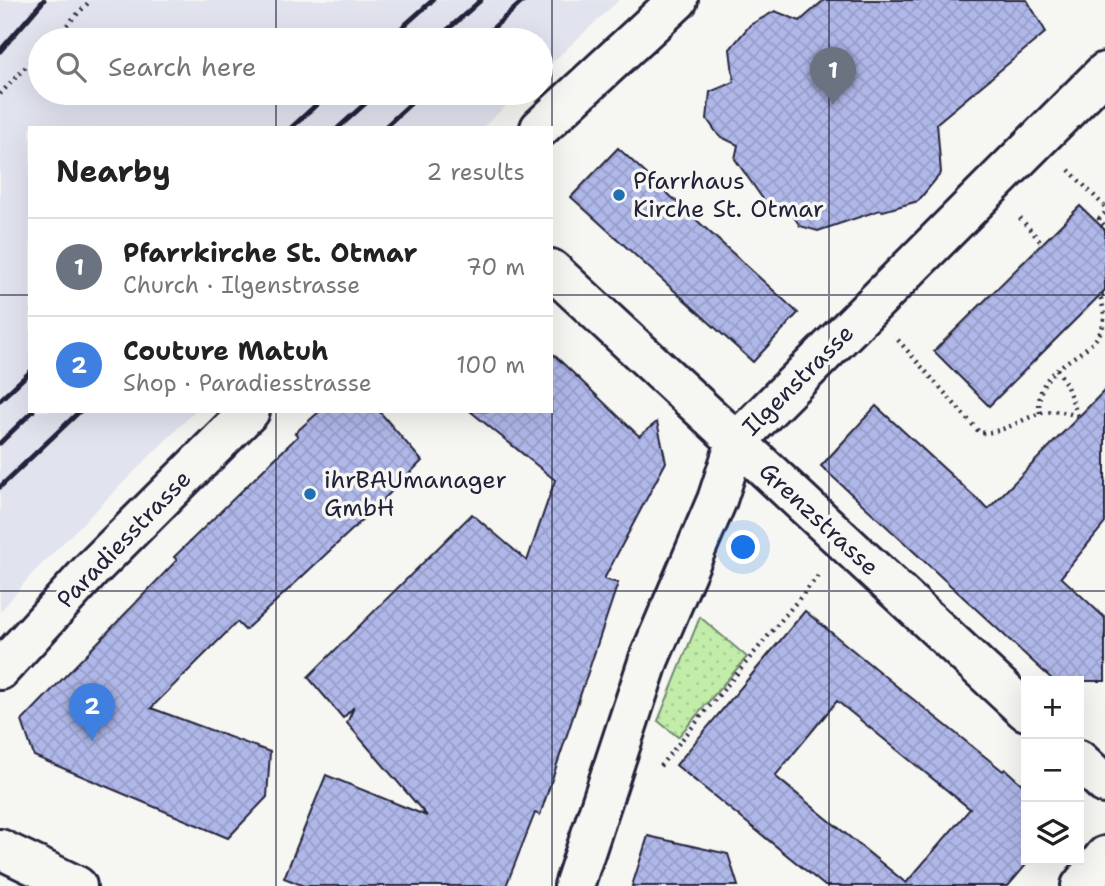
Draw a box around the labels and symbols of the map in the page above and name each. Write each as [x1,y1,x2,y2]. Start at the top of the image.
pin: 1 [810,47,856,105]
place label: Pfarrhaus Kirche St. Otmar [633,165,824,225]
marker: Pfarrhaus Kirche St. Otmar [611,187,627,203]
street label: Ilgenstrasse [735,317,861,443]
street label: Grenzstrasse [752,455,886,583]
street label: Paradiesstrasse [50,463,198,615]
place label: ihrBAUmanager GmbH [324,464,507,524]
marker: ihrBAUmanager GmbH [302,486,318,502]
your location [726,530,760,564]
pin: 2 [69,683,115,741]

